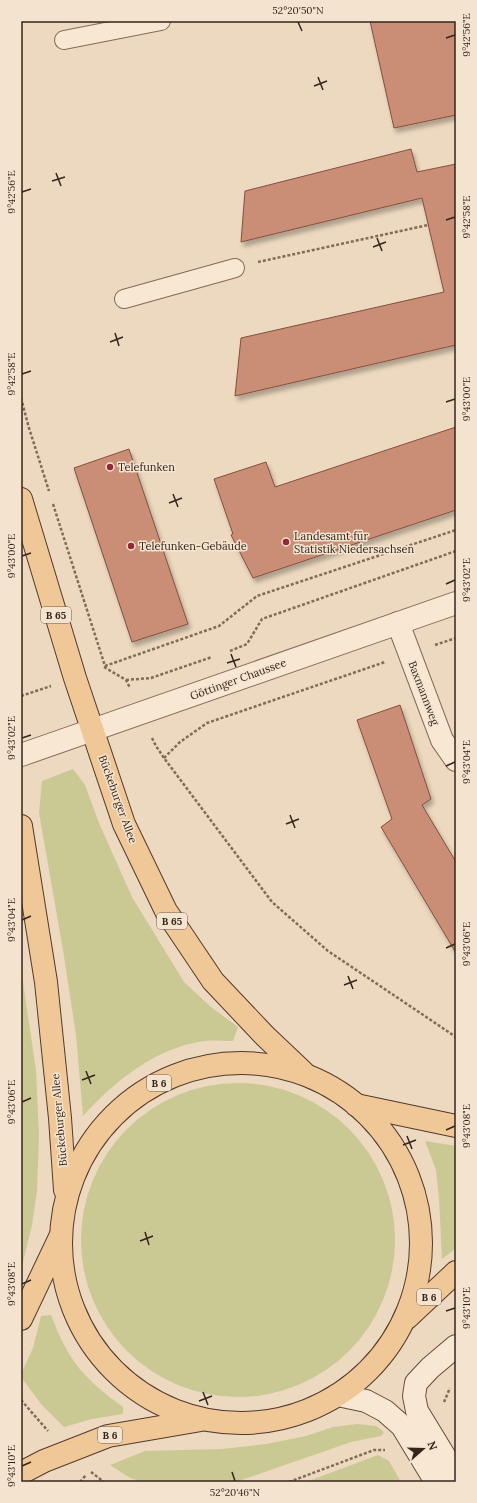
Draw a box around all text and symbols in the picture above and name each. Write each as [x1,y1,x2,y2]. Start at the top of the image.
text: 52°20'50"N [272,4,324,17]
text: 9°42'56"E [460,13,473,57]
text: 9°42'56"E [5,170,18,214]
text: 9°42'58"E [460,195,473,239]
text: 9°42'58"E [5,352,18,396]
text: 9°43'00"E [460,377,473,421]
place label: Telefunken [118,460,175,474]
marker: Telefunken [105,462,115,472]
place label: Landesamt für Statistik Niedersachsen [294,529,415,556]
text: 9°43'00"E [5,534,18,578]
marker: Landesamt für Statistik Niedersachsen [281,537,291,547]
place label: Telefunken-Gebäude [139,539,247,553]
marker: Telefunken-Gebäude [126,541,136,551]
text: 9°43'02"E [460,558,473,602]
road number: B 65 [41,607,71,623]
street label: Göttinger Chaussee [188,655,288,703]
street label: Baxmannweg [405,659,443,728]
text: 9°43'02"E [5,716,18,760]
text: 9°43'04"E [460,740,473,784]
street label: Bückeburger Allee [96,753,140,845]
text: 9°43'04"E [5,898,18,942]
road number: B 65 [157,913,187,929]
text: 9°43'06"E [460,922,473,966]
street label: Bückeburger Allee [48,1073,70,1167]
road number: B 6 [147,1075,171,1091]
text: 9°43'06"E [5,1080,18,1124]
text: 9°43'08"E [460,1104,473,1148]
text: 9°43'08"E [5,1262,18,1306]
text: 9°43'10"E [460,1287,473,1329]
road number: B 6 [417,1289,441,1305]
road number: B 6 [98,1427,122,1443]
north arrow [403,1429,443,1469]
text: N [424,1439,441,1452]
text: 9°43'10"E [5,1445,18,1487]
text: 52°20'46"N [210,1486,261,1499]

